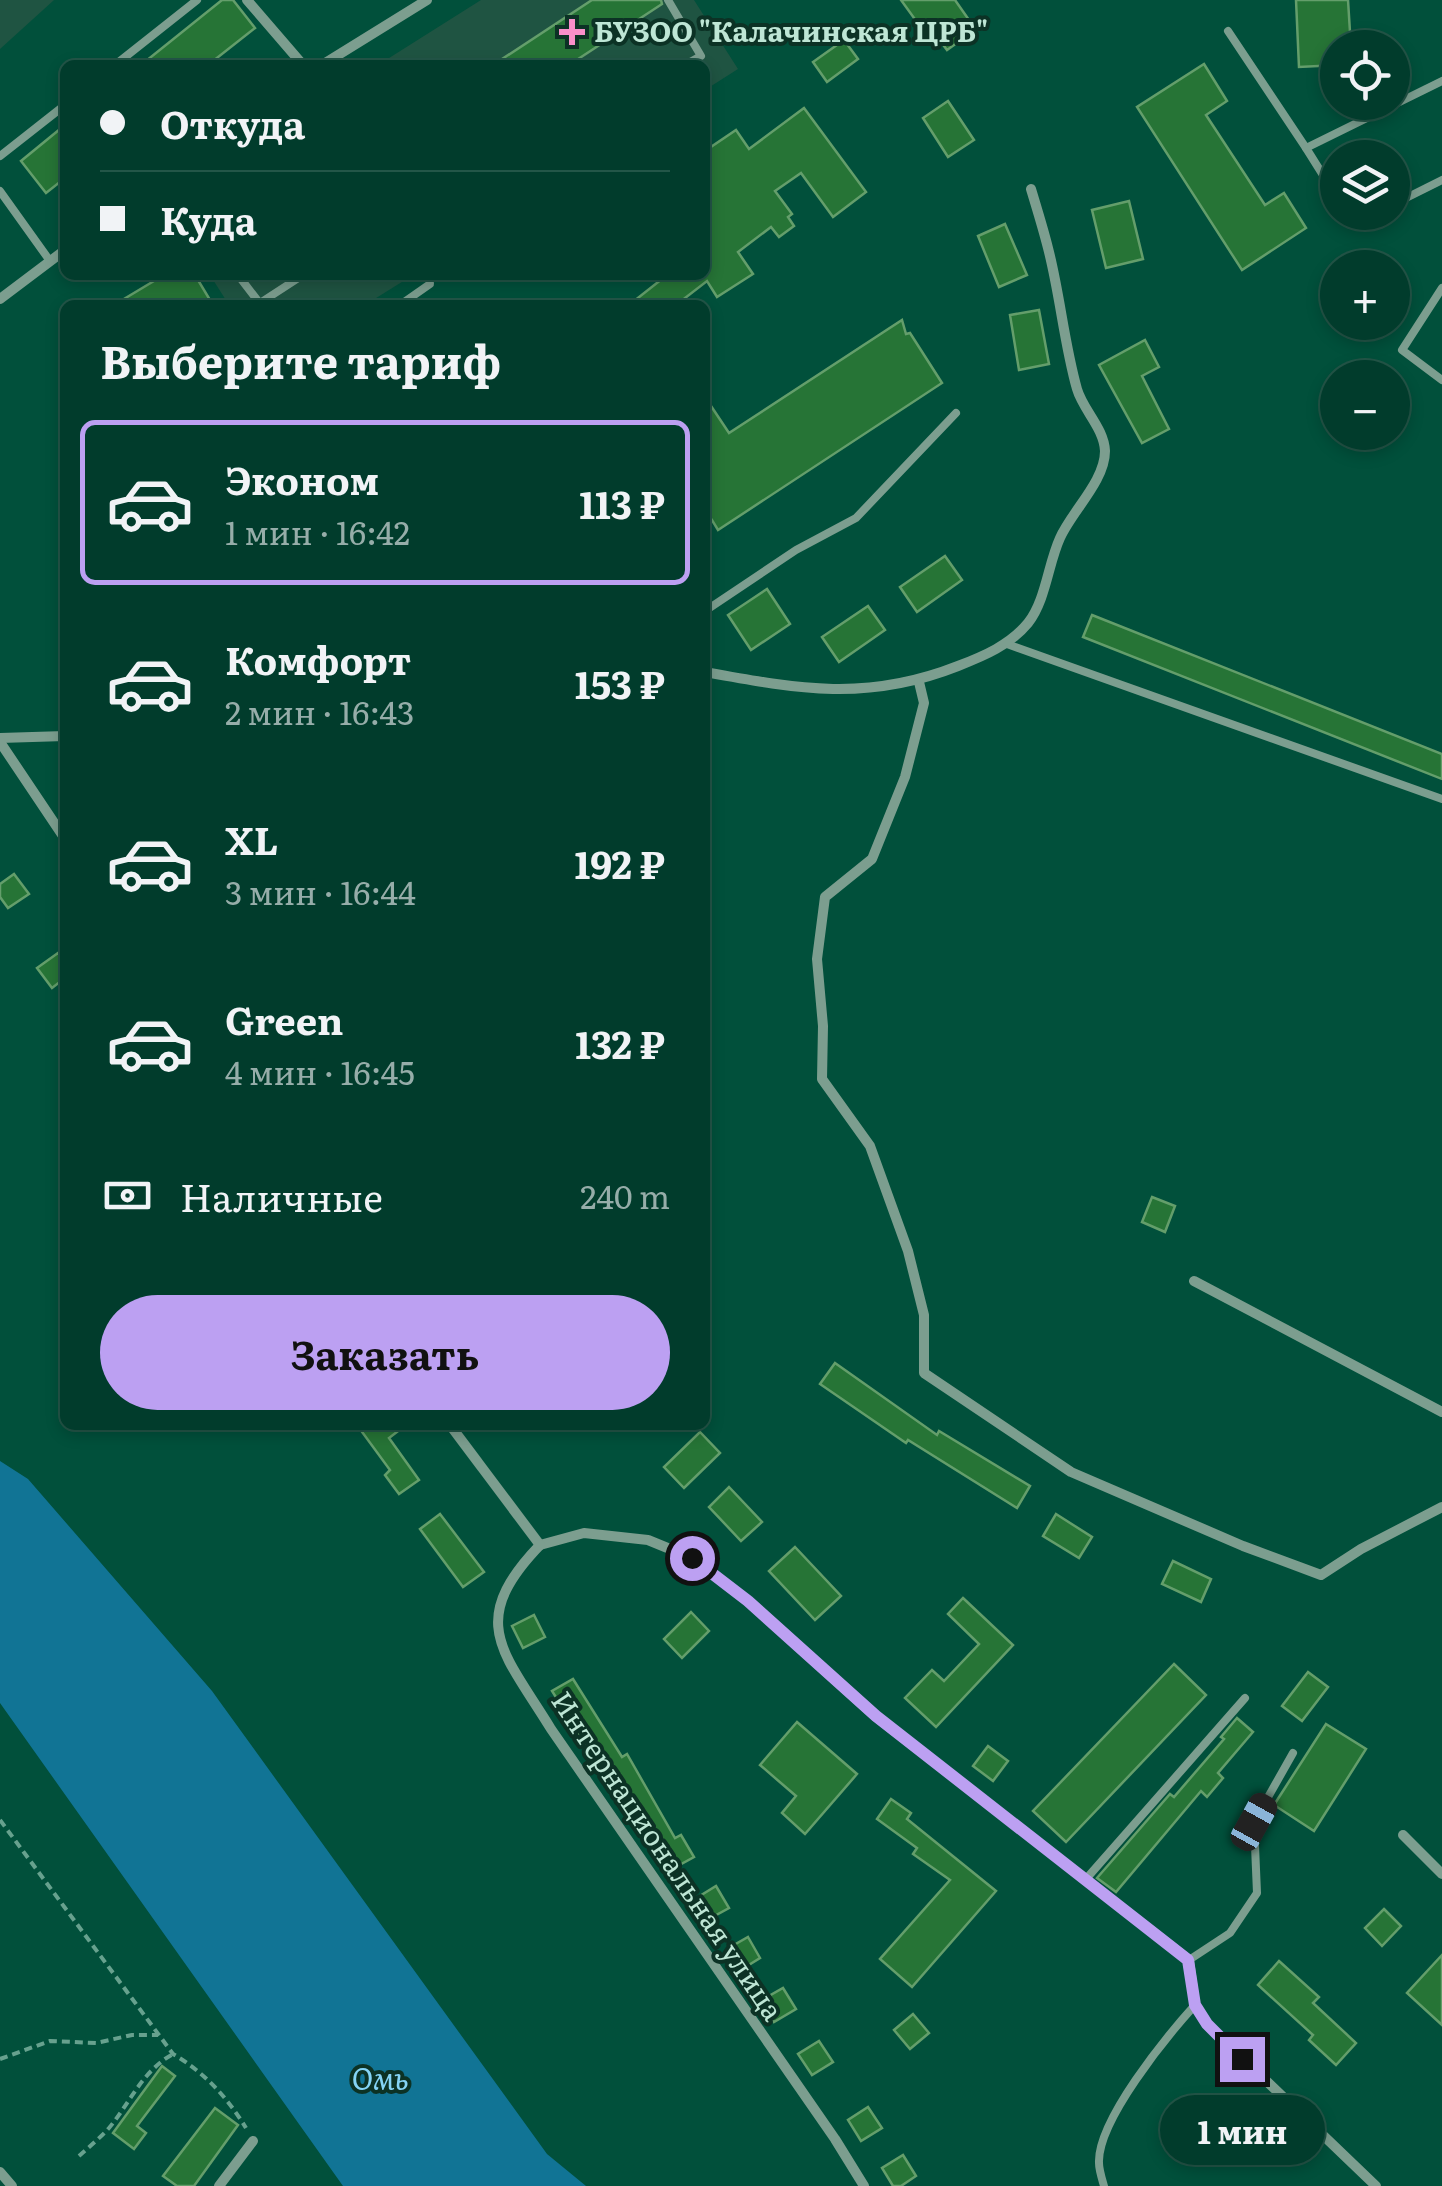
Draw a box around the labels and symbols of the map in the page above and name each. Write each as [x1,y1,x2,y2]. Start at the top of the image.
place label: БУЗОО "Калачинская ЦРБ" [594,9,988,51]
marker: БУЗОО "Калачинская ЦРБ" [559,19,585,45]
route start [670,1536,715,1581]
street label: Интернациональная улица [542,1682,795,2028]
car [1226,1788,1282,1856]
route end [1220,2037,1265,2082]
water label: Омь [352,2055,408,2099]
callout: 1 мин [1160,2094,1324,2164]

